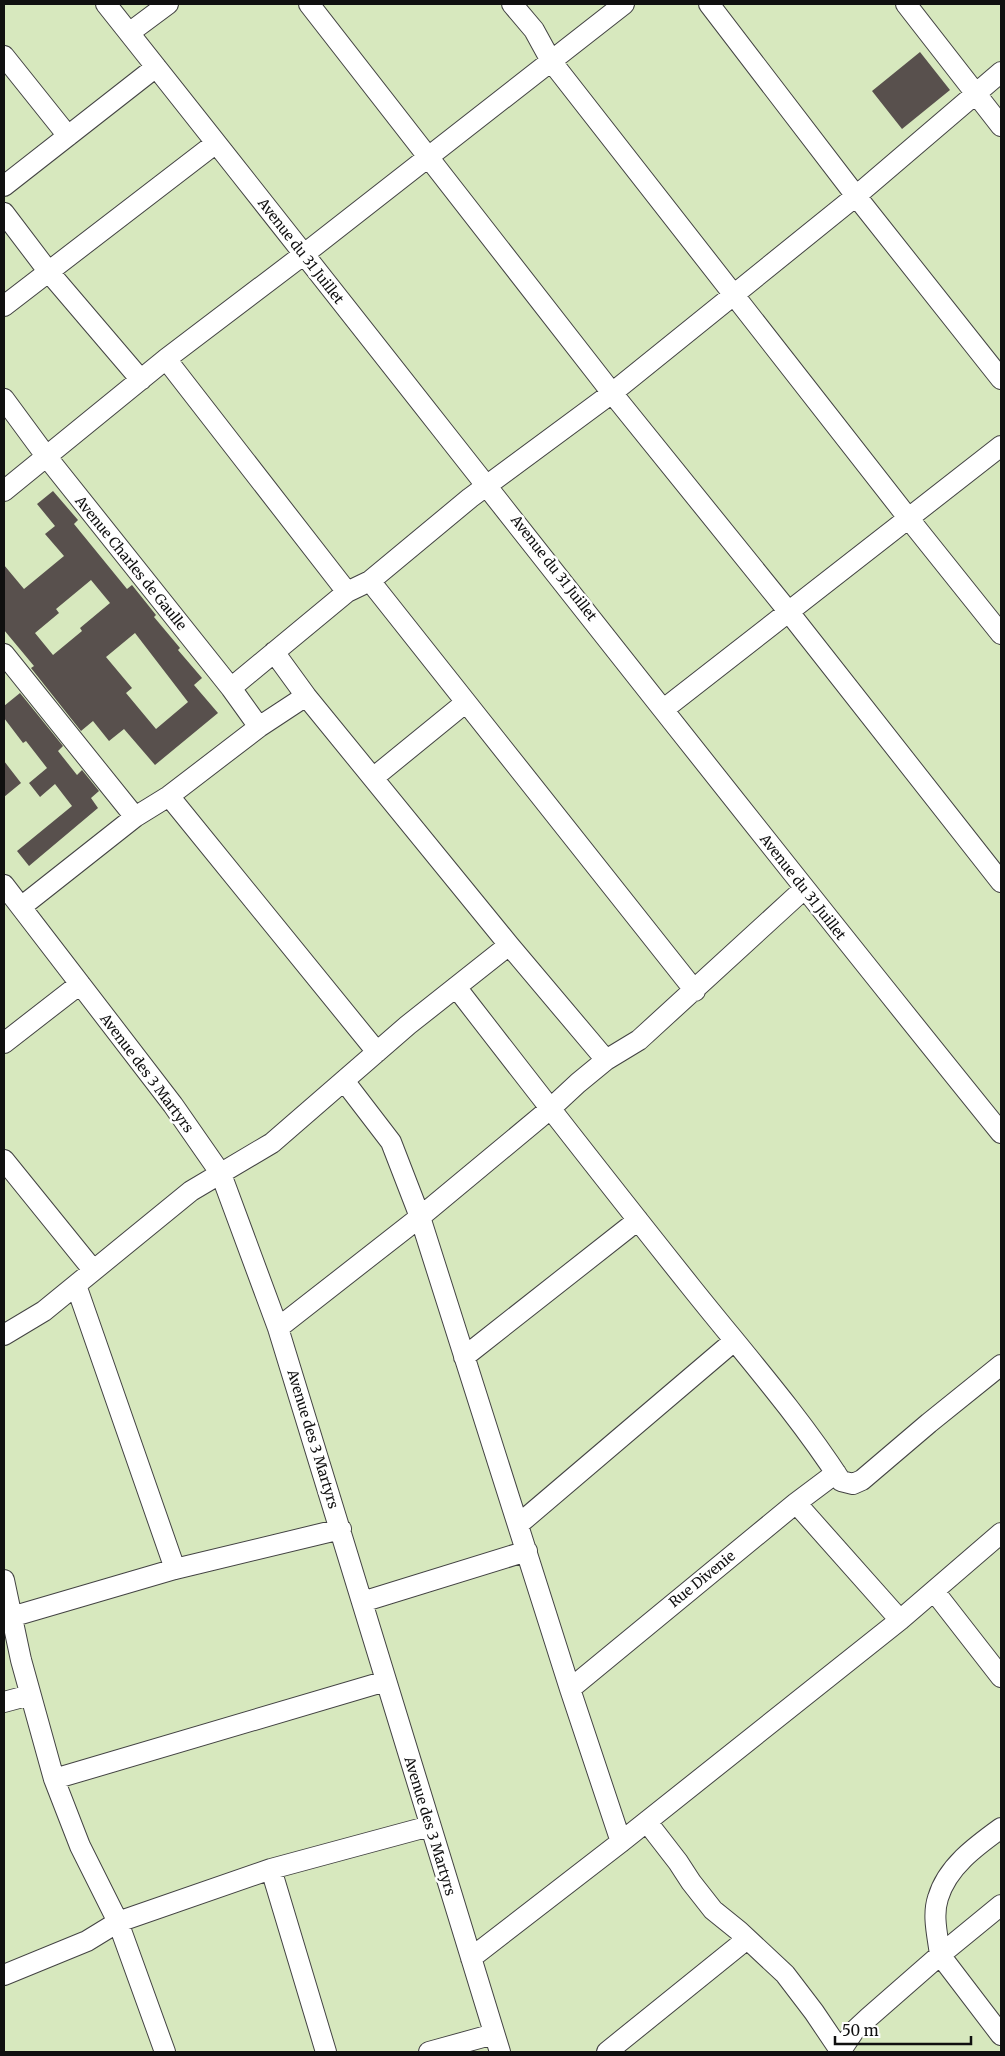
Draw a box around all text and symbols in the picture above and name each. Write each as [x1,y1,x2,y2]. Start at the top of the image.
street label: Avenue du 31 Juillet [253,194,348,308]
street label: Avenue Charles de Gaulle [71,491,191,634]
street label: Avenue du 31 Juillet [506,511,601,625]
street label: Avenue du 31 Juillet [755,830,850,944]
street label: Avenue des 3 Martyrs [96,1009,198,1136]
street label: Avenue des 3 Martyrs [283,1366,343,1511]
street label: Rue Divenie [665,1547,739,1611]
street label: Avenue des 3 Martyrs [400,1753,460,1898]
scale bar [835,2014,971,2046]
text: 50 m [842,2021,879,2040]

